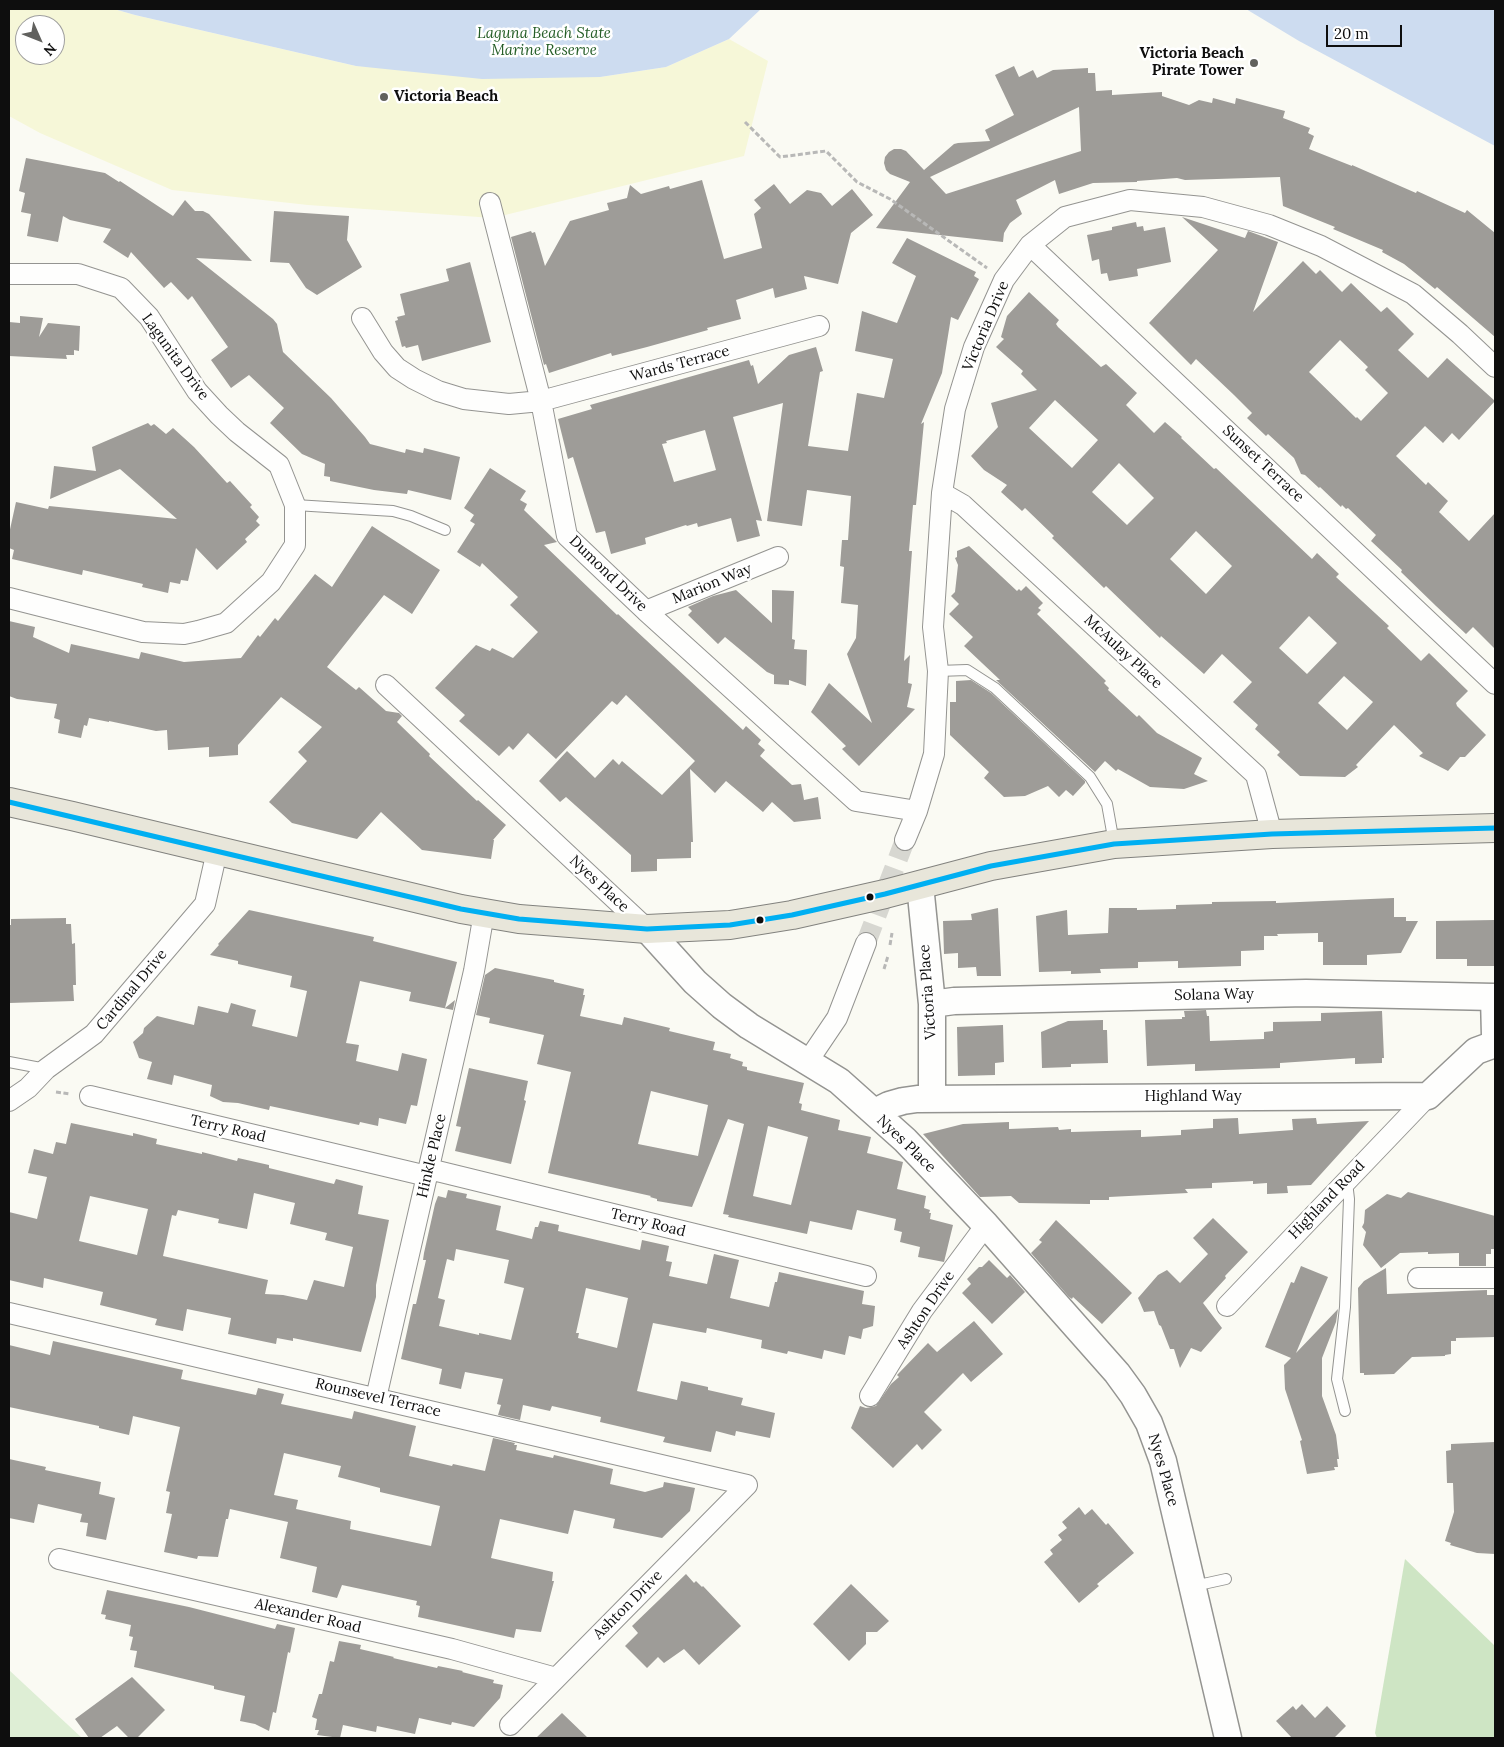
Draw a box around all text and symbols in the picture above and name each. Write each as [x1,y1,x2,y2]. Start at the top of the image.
north arrow [15,15,65,65]
scale bar [1329,15,1405,47]
text: 20 m [1334,24,1369,43]
park label: Laguna Beach State Marine Reserve [477,25,611,60]
text: N [40,40,60,60]
place label: Victoria Beach Pirate Tower [1140,45,1244,80]
marker: Victoria Beach Pirate Tower [1248,57,1260,69]
place label: Victoria Beach [394,88,498,106]
marker: Victoria Beach [378,91,390,103]
street label: Victoria Drive [959,278,1013,374]
street label: Lagunita Drive [138,310,212,404]
street label: Wards Terrace [628,342,732,386]
street label: Sunset Terrace [1219,422,1307,506]
street label: Dumond Drive [565,532,651,616]
street label: Marion Way [670,560,754,608]
street label: McAulay Place [1080,611,1166,693]
street label: Nyes Place [565,852,633,916]
unlabelled marker [865,892,875,902]
unlabelled marker [755,915,765,925]
street label: Victoria Place [916,944,940,1040]
street label: Cardinal Drive [93,946,171,1034]
street label: Solana Way [1174,985,1254,1005]
street label: Highland Way [1144,1088,1242,1106]
street label: Nyes Place [873,1111,939,1177]
street label: Terry Road [189,1112,267,1146]
street label: Hinkle Place [414,1112,450,1200]
street label: Highland Road [1285,1157,1369,1243]
street label: Terry Road [609,1205,687,1241]
street label: Ashton Drive [893,1268,959,1352]
street label: Rounsevel Terrace [313,1375,443,1421]
street label: Nyes Place [1144,1431,1182,1509]
street label: Ashton Drive [590,1567,666,1643]
street label: Alexander Road [253,1595,363,1637]

